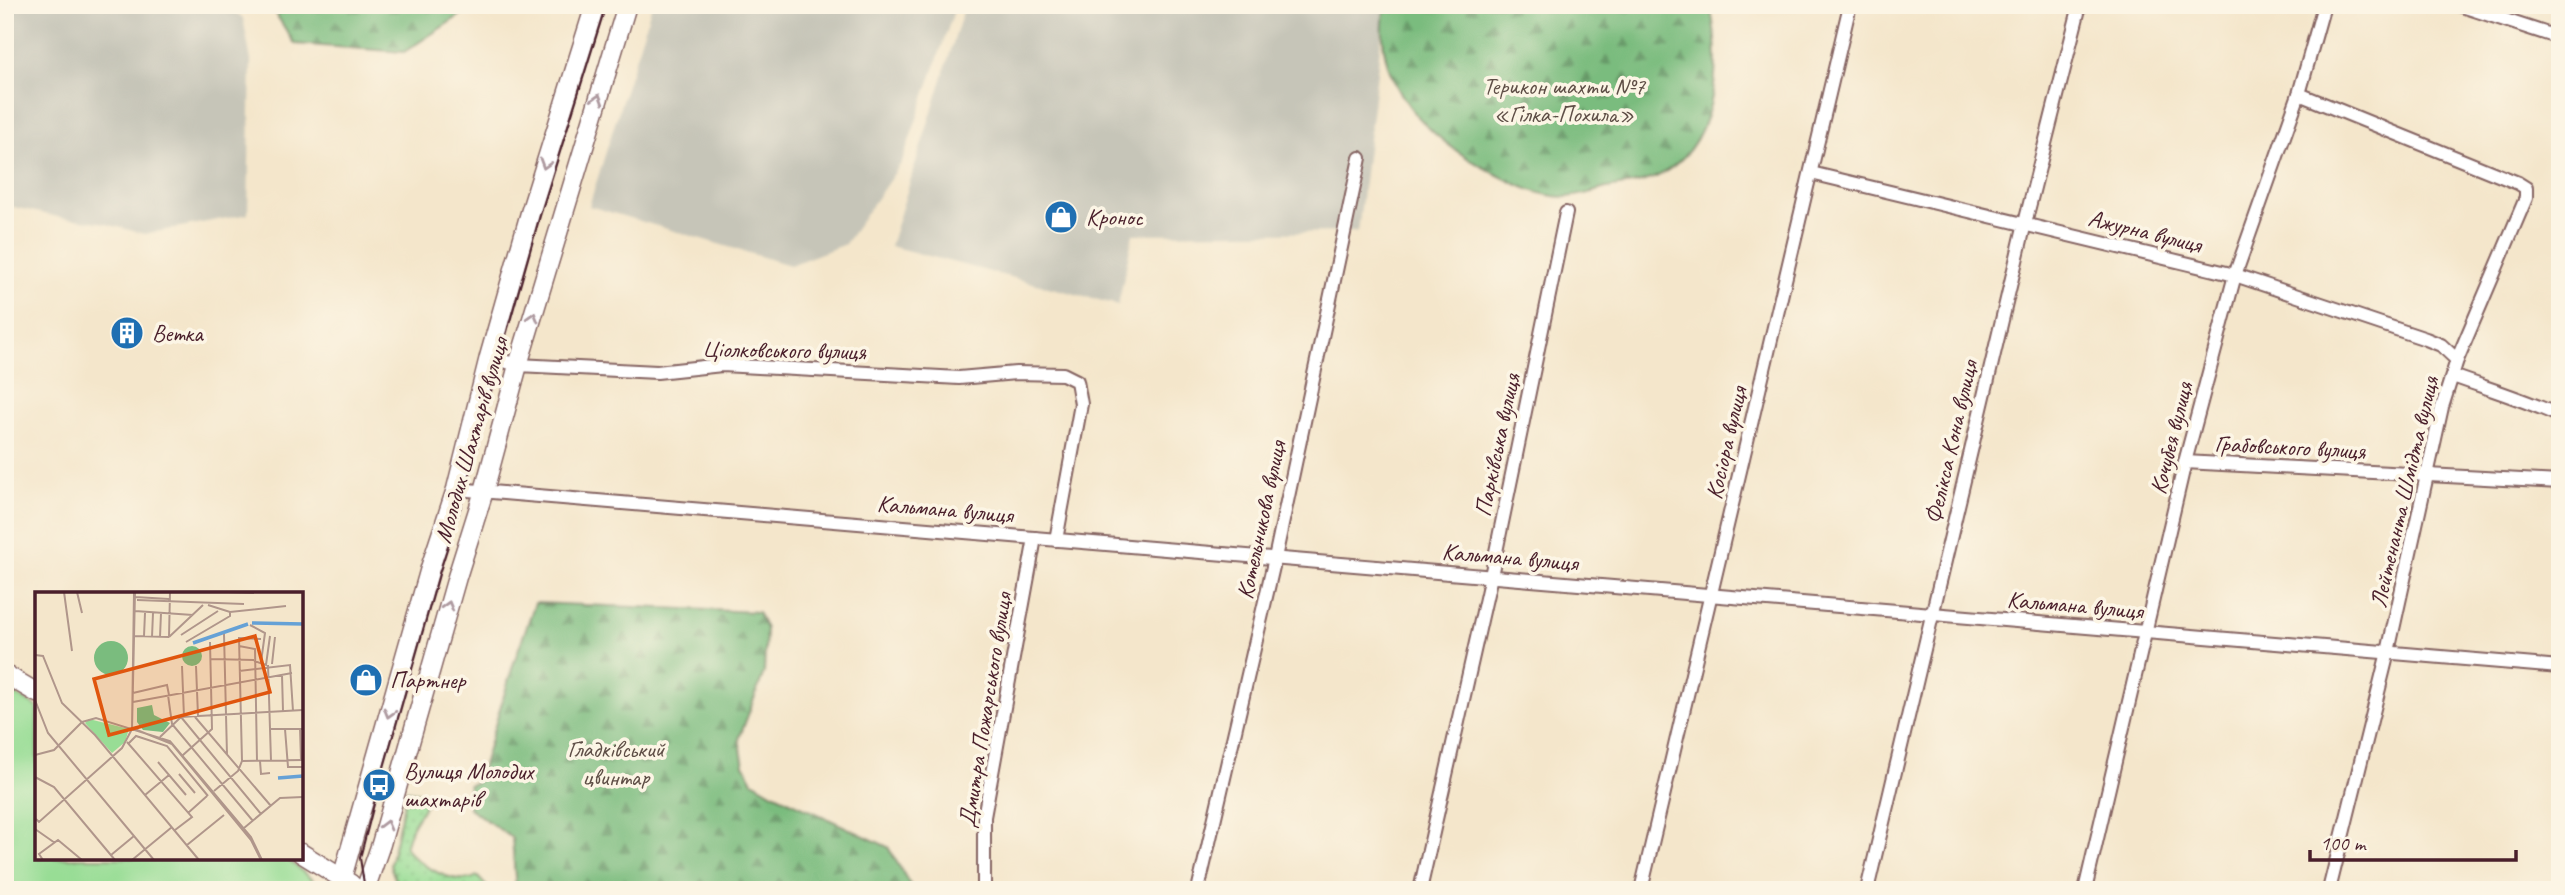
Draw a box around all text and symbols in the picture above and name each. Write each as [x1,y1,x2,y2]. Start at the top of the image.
park label: Терикон шахти №7 «Гілка-Похила» [1483,71,1646,129]
one-way arrow [590,94,605,106]
one-way arrow [539,158,554,170]
shop icon: Кронос [1042,198,1080,236]
place label: Кронос [1086,202,1144,232]
street label: Ажурна вулиця [2085,202,2206,260]
one-way arrow [524,311,539,323]
building icon: Ветка [108,314,146,352]
place label: Ветка [152,318,204,348]
street label: Молодих Шахтарів вулиця [427,332,515,546]
street label: Ціолковського вулиця [702,334,867,366]
street label: Фелікса Кона вулиця [1918,356,1985,527]
street label: Парківська вулиця [1467,369,1527,519]
street label: Лейтенанта Шмідта вулиця [2363,372,2446,611]
street label: Кочубея вулиця [2143,378,2200,497]
street label: Косіора вулиця [1699,382,1754,502]
street label: Грабовського вулиця [2214,428,2367,466]
street label: Котельникова вулиця [1230,437,1293,602]
street label: Кальмана вулиця [876,488,1016,530]
street label: Кальмана вулиця [1441,536,1581,578]
street label: Кальмана вулиця [2006,584,2146,626]
street label: Дмитра Пожарського вулиця [952,589,1019,830]
inset map [35,592,303,860]
one-way arrow [440,600,455,612]
shop icon: Партнер [347,661,385,699]
place label: Партнер [390,665,466,695]
one-way arrow [383,706,397,718]
park label: Гладківський цвинтар [567,734,667,792]
place label: Вулиця Молодих шахтарів [404,756,535,814]
bus stop icon: Вулиця Молодих шахтарів [360,766,398,804]
scale bar [2310,818,2516,862]
one-way arrow [378,819,392,831]
text: 100 m [2320,830,2367,856]

